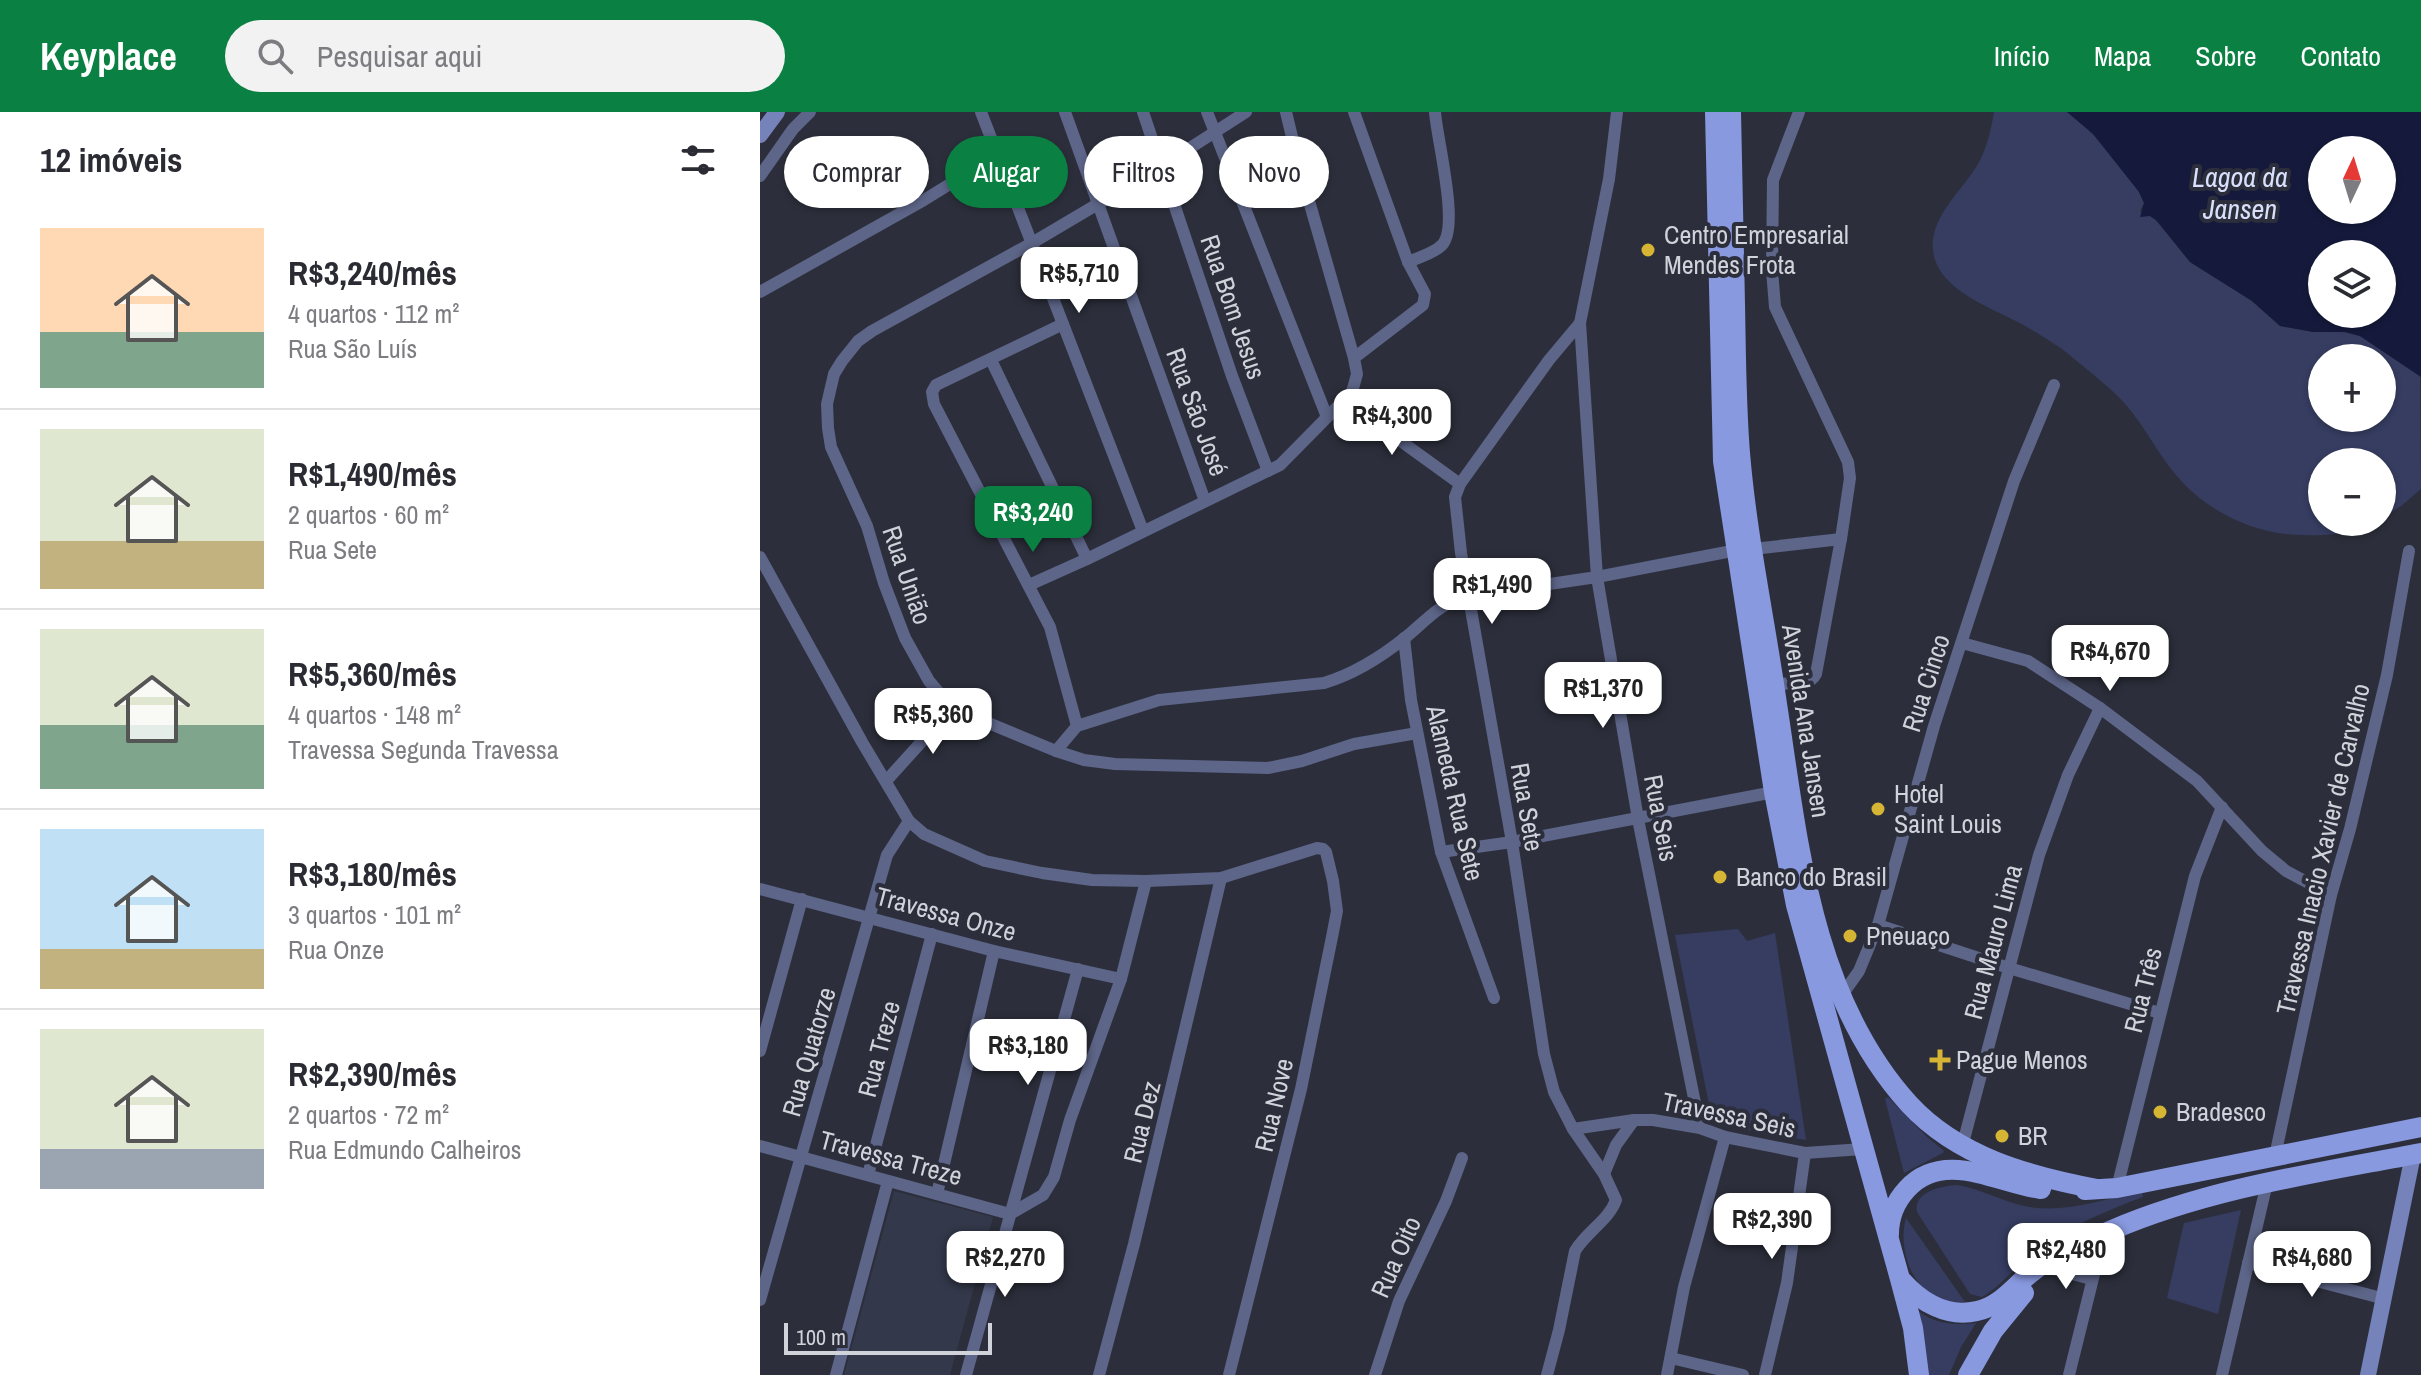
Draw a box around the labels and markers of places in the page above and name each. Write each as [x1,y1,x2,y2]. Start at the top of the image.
place label: Centro Empresarial Mendes Frota [1664,217,1849,282]
marker: Centro Empresarial Mendes Frota [1639,241,1657,259]
pin: R$5,710 [1005,247,1153,315]
pin: R$4,300 [1318,389,1466,457]
pin: R$3,240 [959,486,1107,554]
pin: R$1,490 [1418,558,1566,626]
pin: R$4,670 [2036,625,2184,693]
pin: R$1,370 [1529,662,1677,730]
pin: R$5,360 [859,688,1007,756]
place label: Hotel Saint Louis [1894,776,2002,841]
marker: Hotel Saint Louis [1869,800,1887,818]
place label: Banco do Brasil [1736,859,1887,894]
marker: Banco do Brasil [1711,868,1729,886]
place label: Pneuaço [1866,918,1950,953]
marker: Pneuaço [1841,927,1859,945]
pin: R$3,180 [954,1019,1102,1087]
place label: Pague Menos [1956,1042,2088,1077]
marker: Pague Menos [1931,1051,1949,1069]
place label: Bradesco [2176,1094,2266,1129]
marker: Bradesco [2151,1103,2169,1121]
place label: BR [2018,1118,2048,1153]
marker: BR [1993,1127,2011,1145]
pin: R$2,390 [1698,1193,1846,1261]
pin: R$2,480 [1992,1223,2140,1291]
pin: R$2,270 [931,1231,1079,1299]
pin: R$4,680 [2238,1231,2386,1299]

